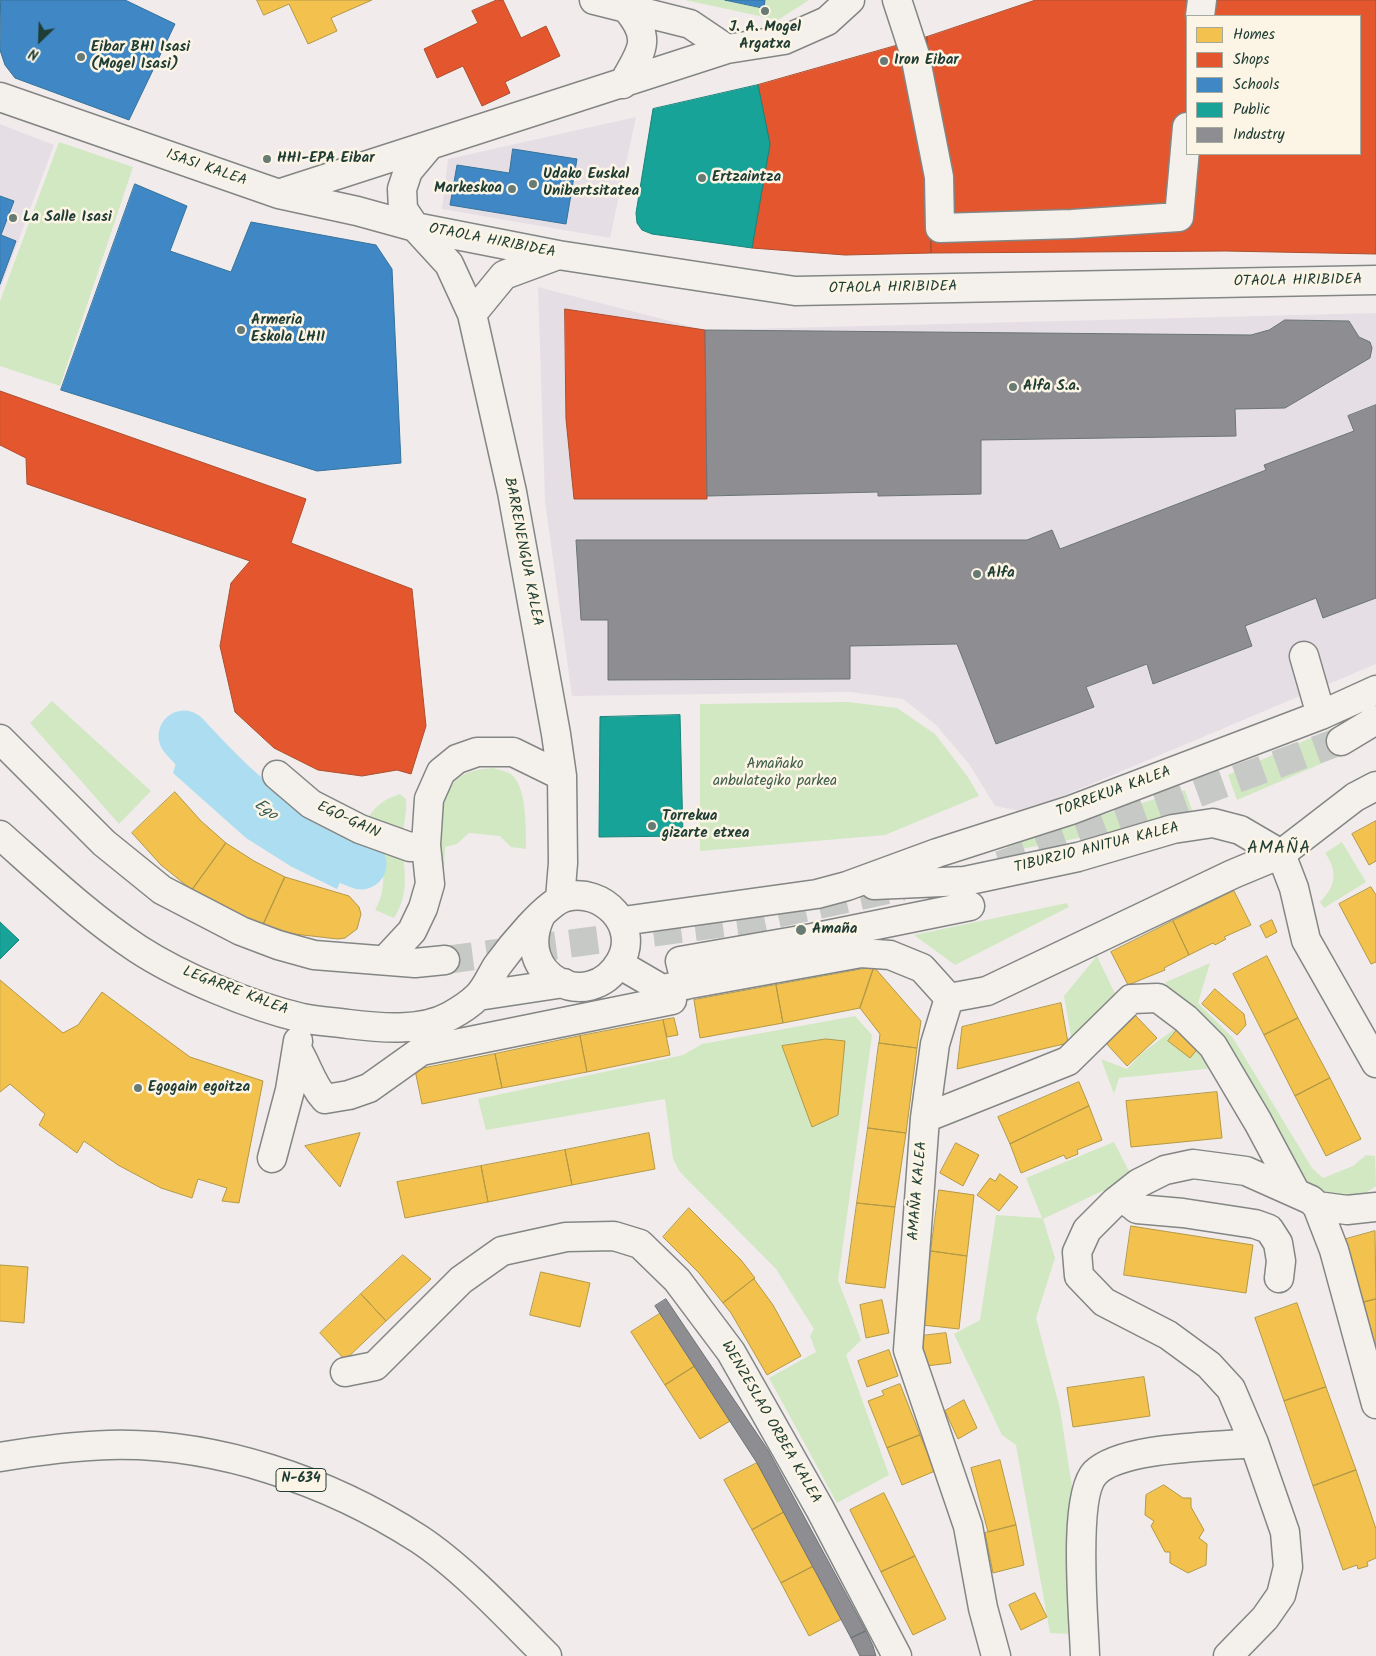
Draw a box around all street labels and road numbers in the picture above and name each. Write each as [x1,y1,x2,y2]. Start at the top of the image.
street label: ISASI KALEA [163,147,249,191]
street label: OTAOLA HIRIBIDEA [427,221,557,263]
street label: OTAOLA HIRIBIDEA [1233,272,1363,292]
street label: OTAOLA HIRIBIDEA [828,279,958,299]
street label: BARRENENGUA KALEA [499,476,545,628]
street label: TORREKUA KALEA [1054,764,1174,822]
street label: EGO-GAIN [314,799,382,843]
street label: TIBURZIO ANITUA KALEA [1013,820,1181,878]
street label: LEGARRE KALEA [180,964,290,1020]
street label: AMAÑA KALEA [906,1141,932,1241]
street label: WENZESLAO ORBEA KALEA [716,1339,824,1507]
road number: N-634 [276,1468,326,1492]

